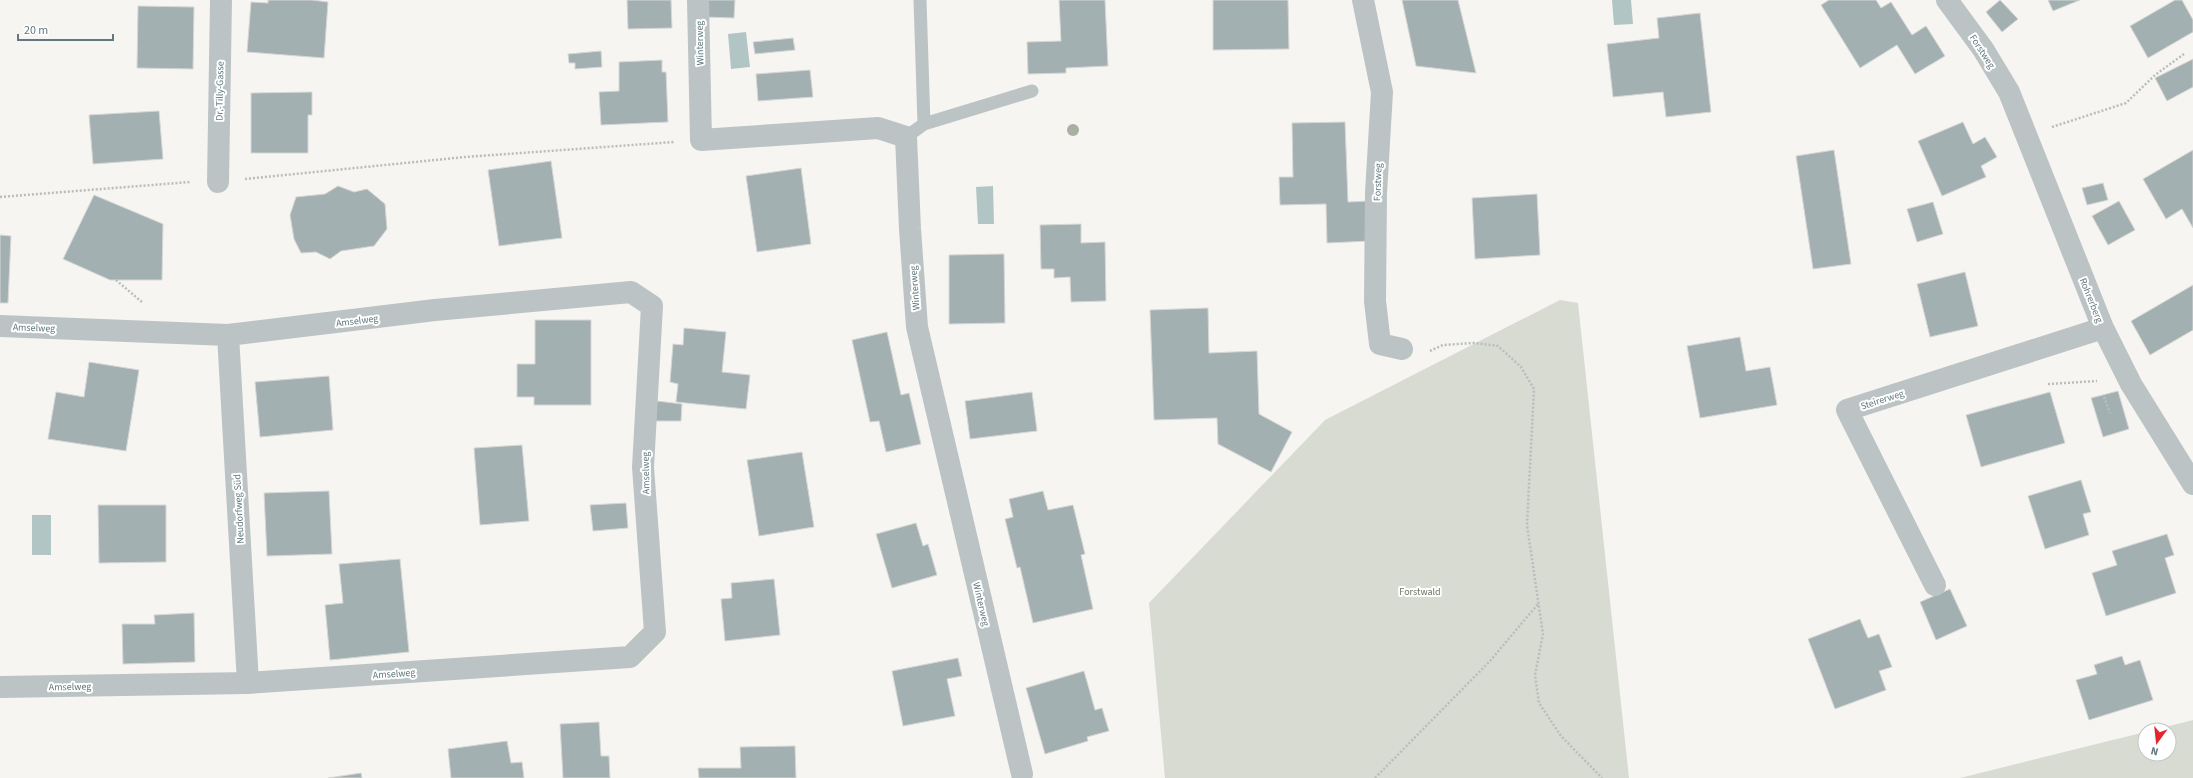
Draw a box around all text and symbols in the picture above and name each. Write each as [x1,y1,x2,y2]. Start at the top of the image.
scale bar [18,16,113,42]
street label: Winterweg [693,21,707,65]
text: 20 m [24,22,48,39]
street label: Forstweg [1966,32,1998,71]
street label: Dr.-Tilly-Gasse [212,61,228,121]
street label: Forstweg [1370,163,1386,201]
street label: Winterweg [906,265,924,311]
street label: Rohrerberg [2076,276,2106,325]
street label: Amselweg [335,311,379,331]
street label: Amselweg [12,320,55,336]
street label: Steirerweg [1859,386,1906,414]
street label: Amselweg [639,452,653,494]
street label: Neudorfweg Süd [230,474,248,544]
street label: Winterweg [969,581,993,628]
park label: Forstwald [1399,585,1441,599]
street label: Amselweg [372,666,416,682]
street label: Amselweg [49,680,91,694]
north arrow [2137,722,2177,762]
text: N [2149,743,2160,759]

